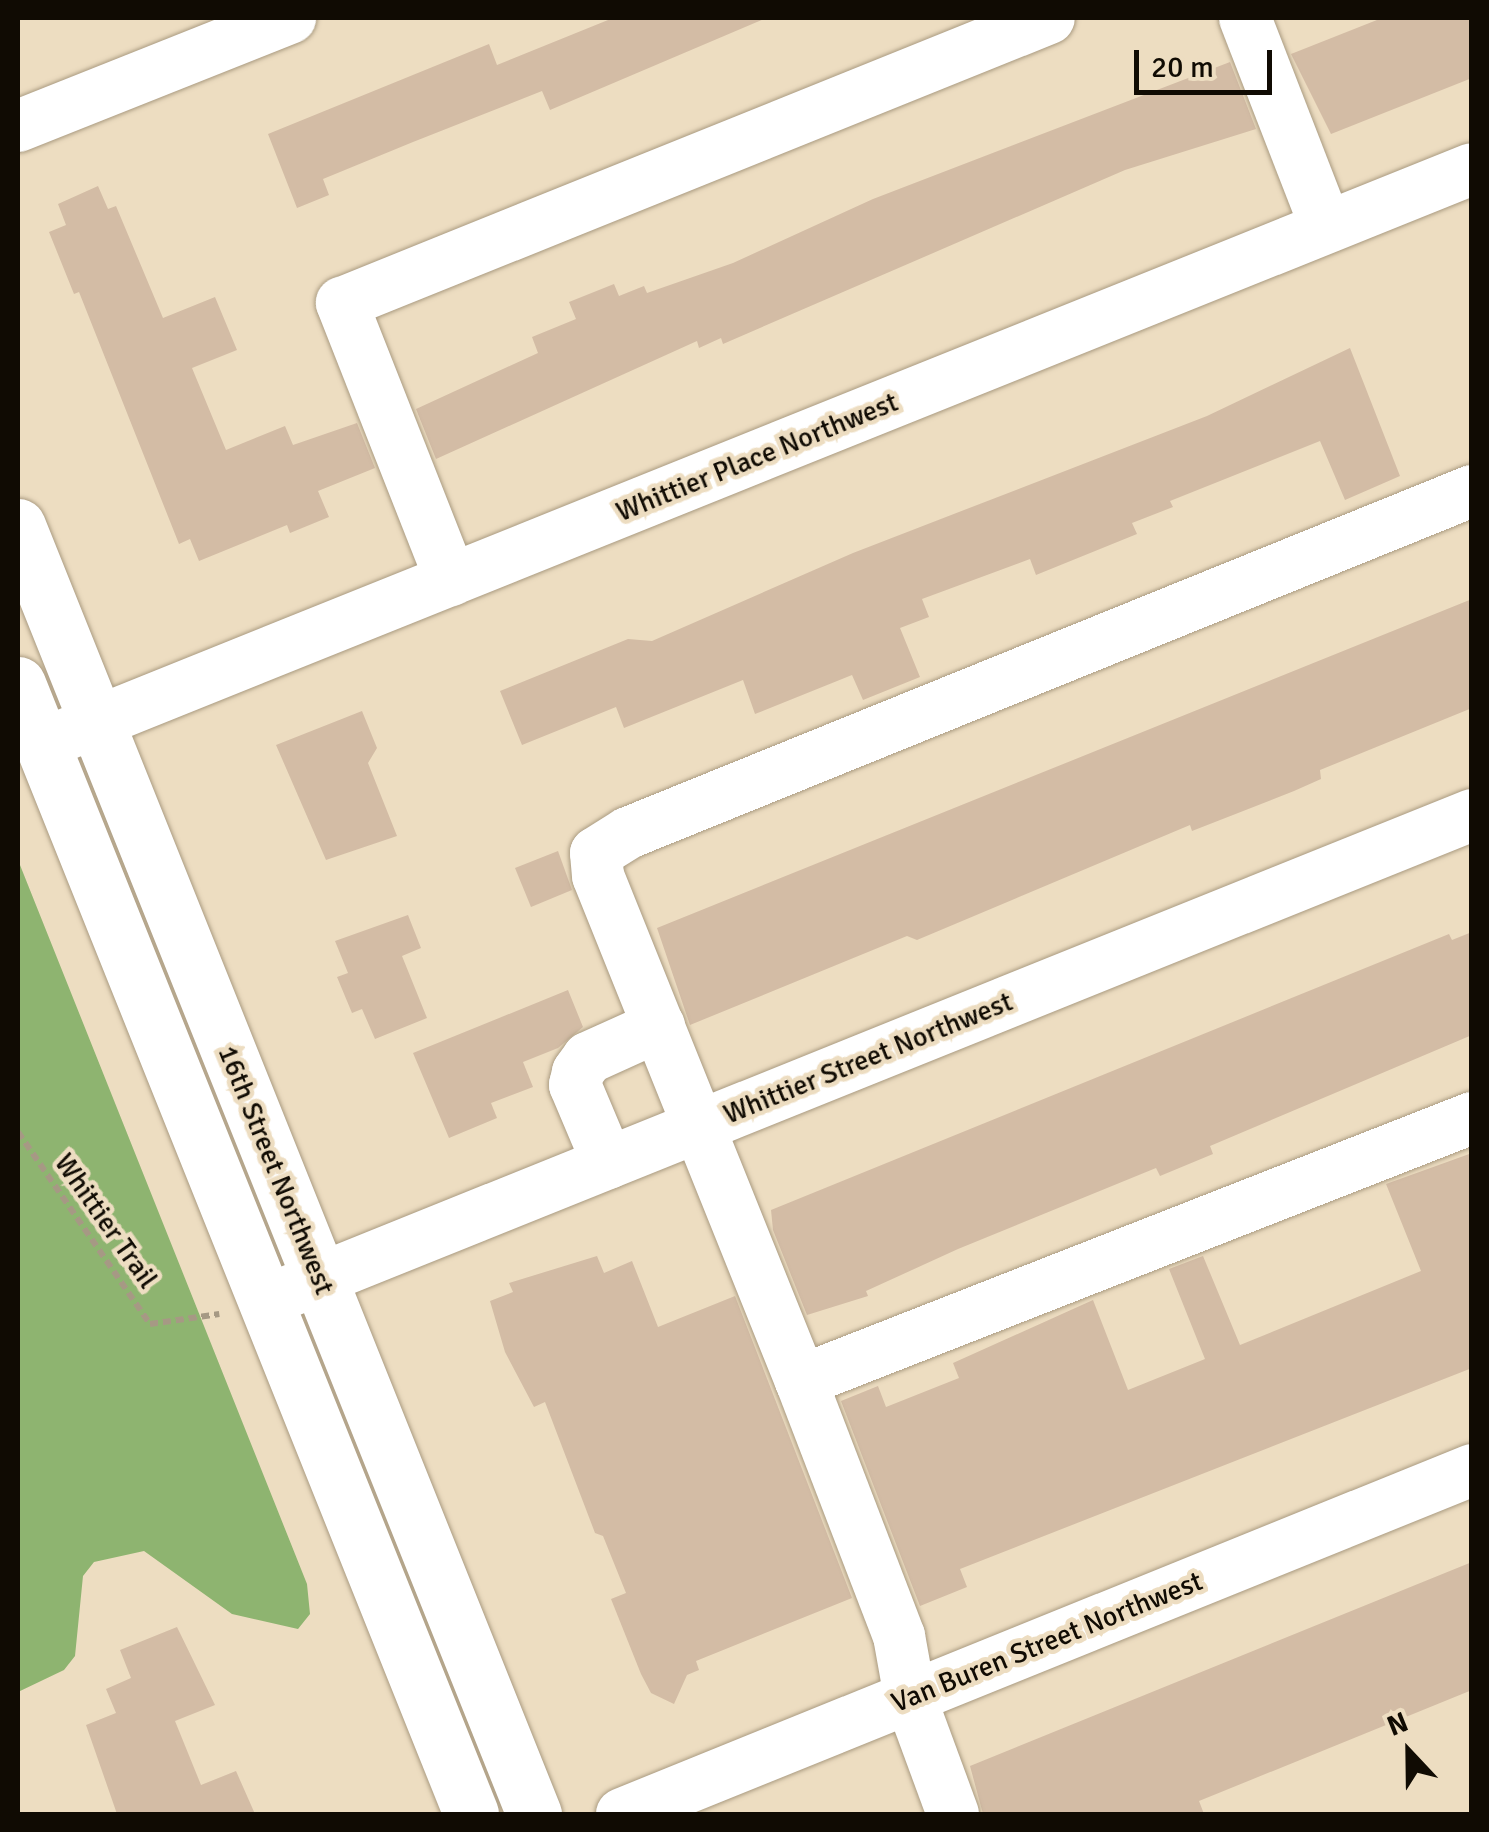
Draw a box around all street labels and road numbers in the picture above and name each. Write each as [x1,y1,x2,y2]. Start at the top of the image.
street label: Whittier Place Northwest [611,385,903,529]
street label: Whittier Street Northwest [719,985,1017,1131]
street label: 16th Street Northwest [211,1041,341,1299]
street label: Whittier Trail [47,1147,165,1295]
street label: Van Buren Street Northwest [887,1564,1207,1720]

